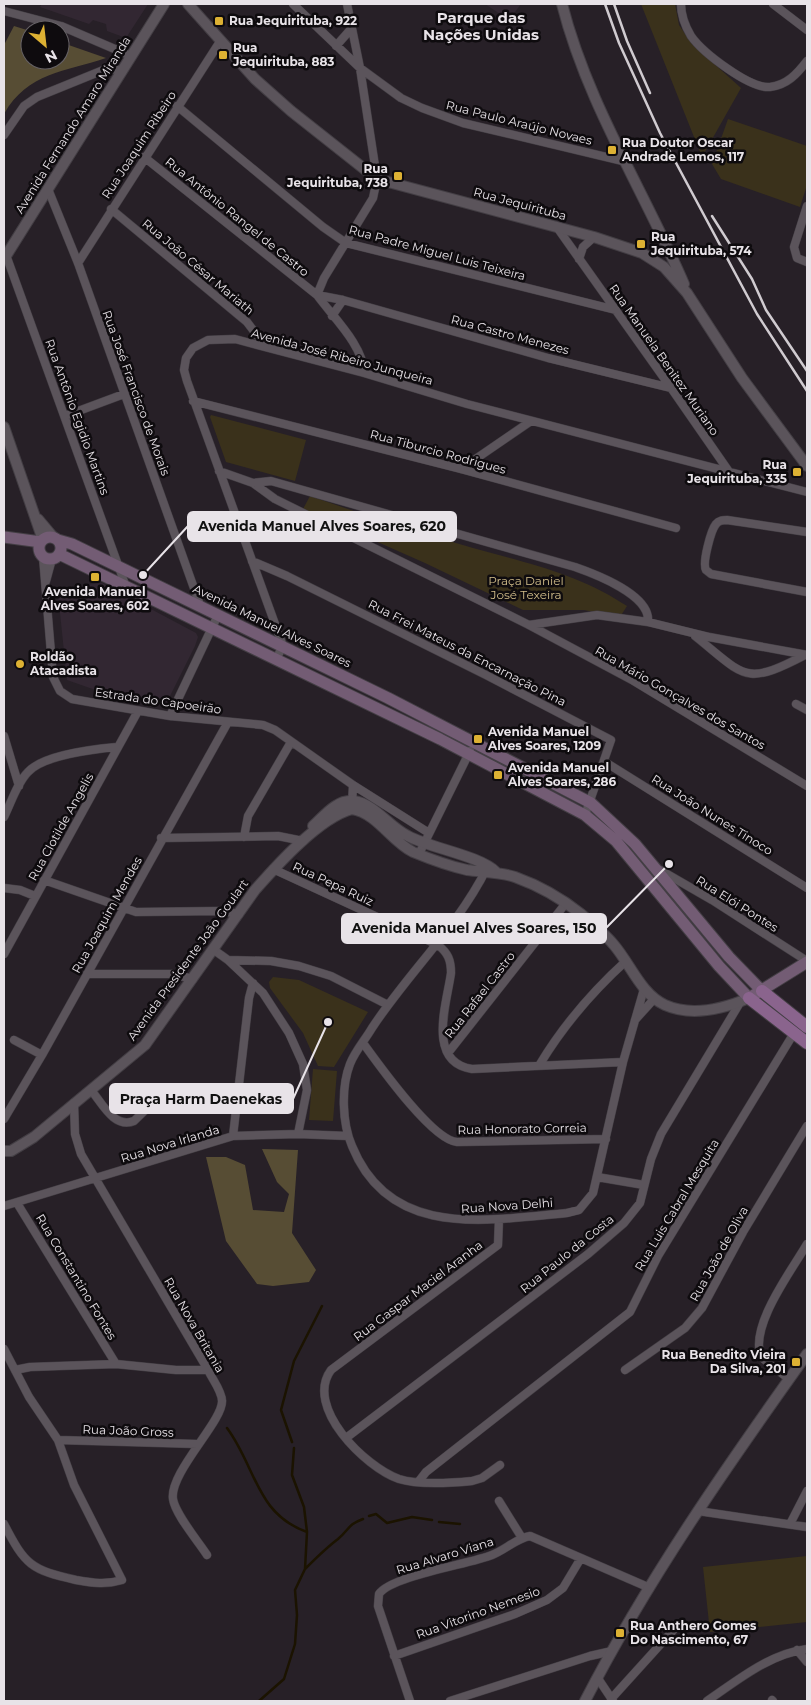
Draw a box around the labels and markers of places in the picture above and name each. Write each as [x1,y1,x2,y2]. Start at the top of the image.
place label: Rua Jequirituba, 922 [229,13,357,28]
marker: Rua Jequirituba, 922 [213,15,225,27]
place label: Rua Jequirituba, 883 [232,40,334,69]
marker: Rua Jequirituba, 883 [217,49,229,61]
place label: Rua Doutor Oscar Andrade Lemos, 117 [621,135,745,164]
marker: Rua Doutor Oscar Andrade Lemos, 117 [606,144,618,156]
place label: Rua Jequirituba, 738 [286,161,388,190]
marker: Rua Jequirituba, 738 [392,170,404,182]
place label: Rua Jequirituba, 574 [650,229,752,258]
marker: Rua Jequirituba, 574 [635,238,647,250]
place label: Rua Jequirituba, 335 [686,457,787,486]
marker: Rua Jequirituba, 335 [791,466,803,478]
callout: Avenida Manuel Alves Soares, 620 [188,512,456,541]
marker: Avenida Manuel Alves Soares, 602 [89,571,101,583]
place label: Avenida Manuel Alves Soares, 602 [40,584,149,613]
place label: Roldão Atacadista [29,649,97,678]
marker: Roldão Atacadista [14,658,26,670]
place label: Avenida Manuel Alves Soares, 1209 [487,724,601,753]
marker: Avenida Manuel Alves Soares, 1209 [472,733,484,745]
place label: Avenida Manuel Alves Soares, 286 [507,760,617,789]
marker: Avenida Manuel Alves Soares, 286 [492,769,504,781]
callout: Avenida Manuel Alves Soares, 150 [342,914,606,943]
callout: Praça Harm Daenekas [110,1084,293,1113]
place label: Rua Benedito Vieira Da Silva, 201 [661,1347,786,1376]
marker: Rua Benedito Vieira Da Silva, 201 [790,1356,802,1368]
place label: Rua Anthero Gomes Do Nascimento, 67 [630,1618,757,1647]
marker: Rua Anthero Gomes Do Nascimento, 67 [614,1627,626,1639]

